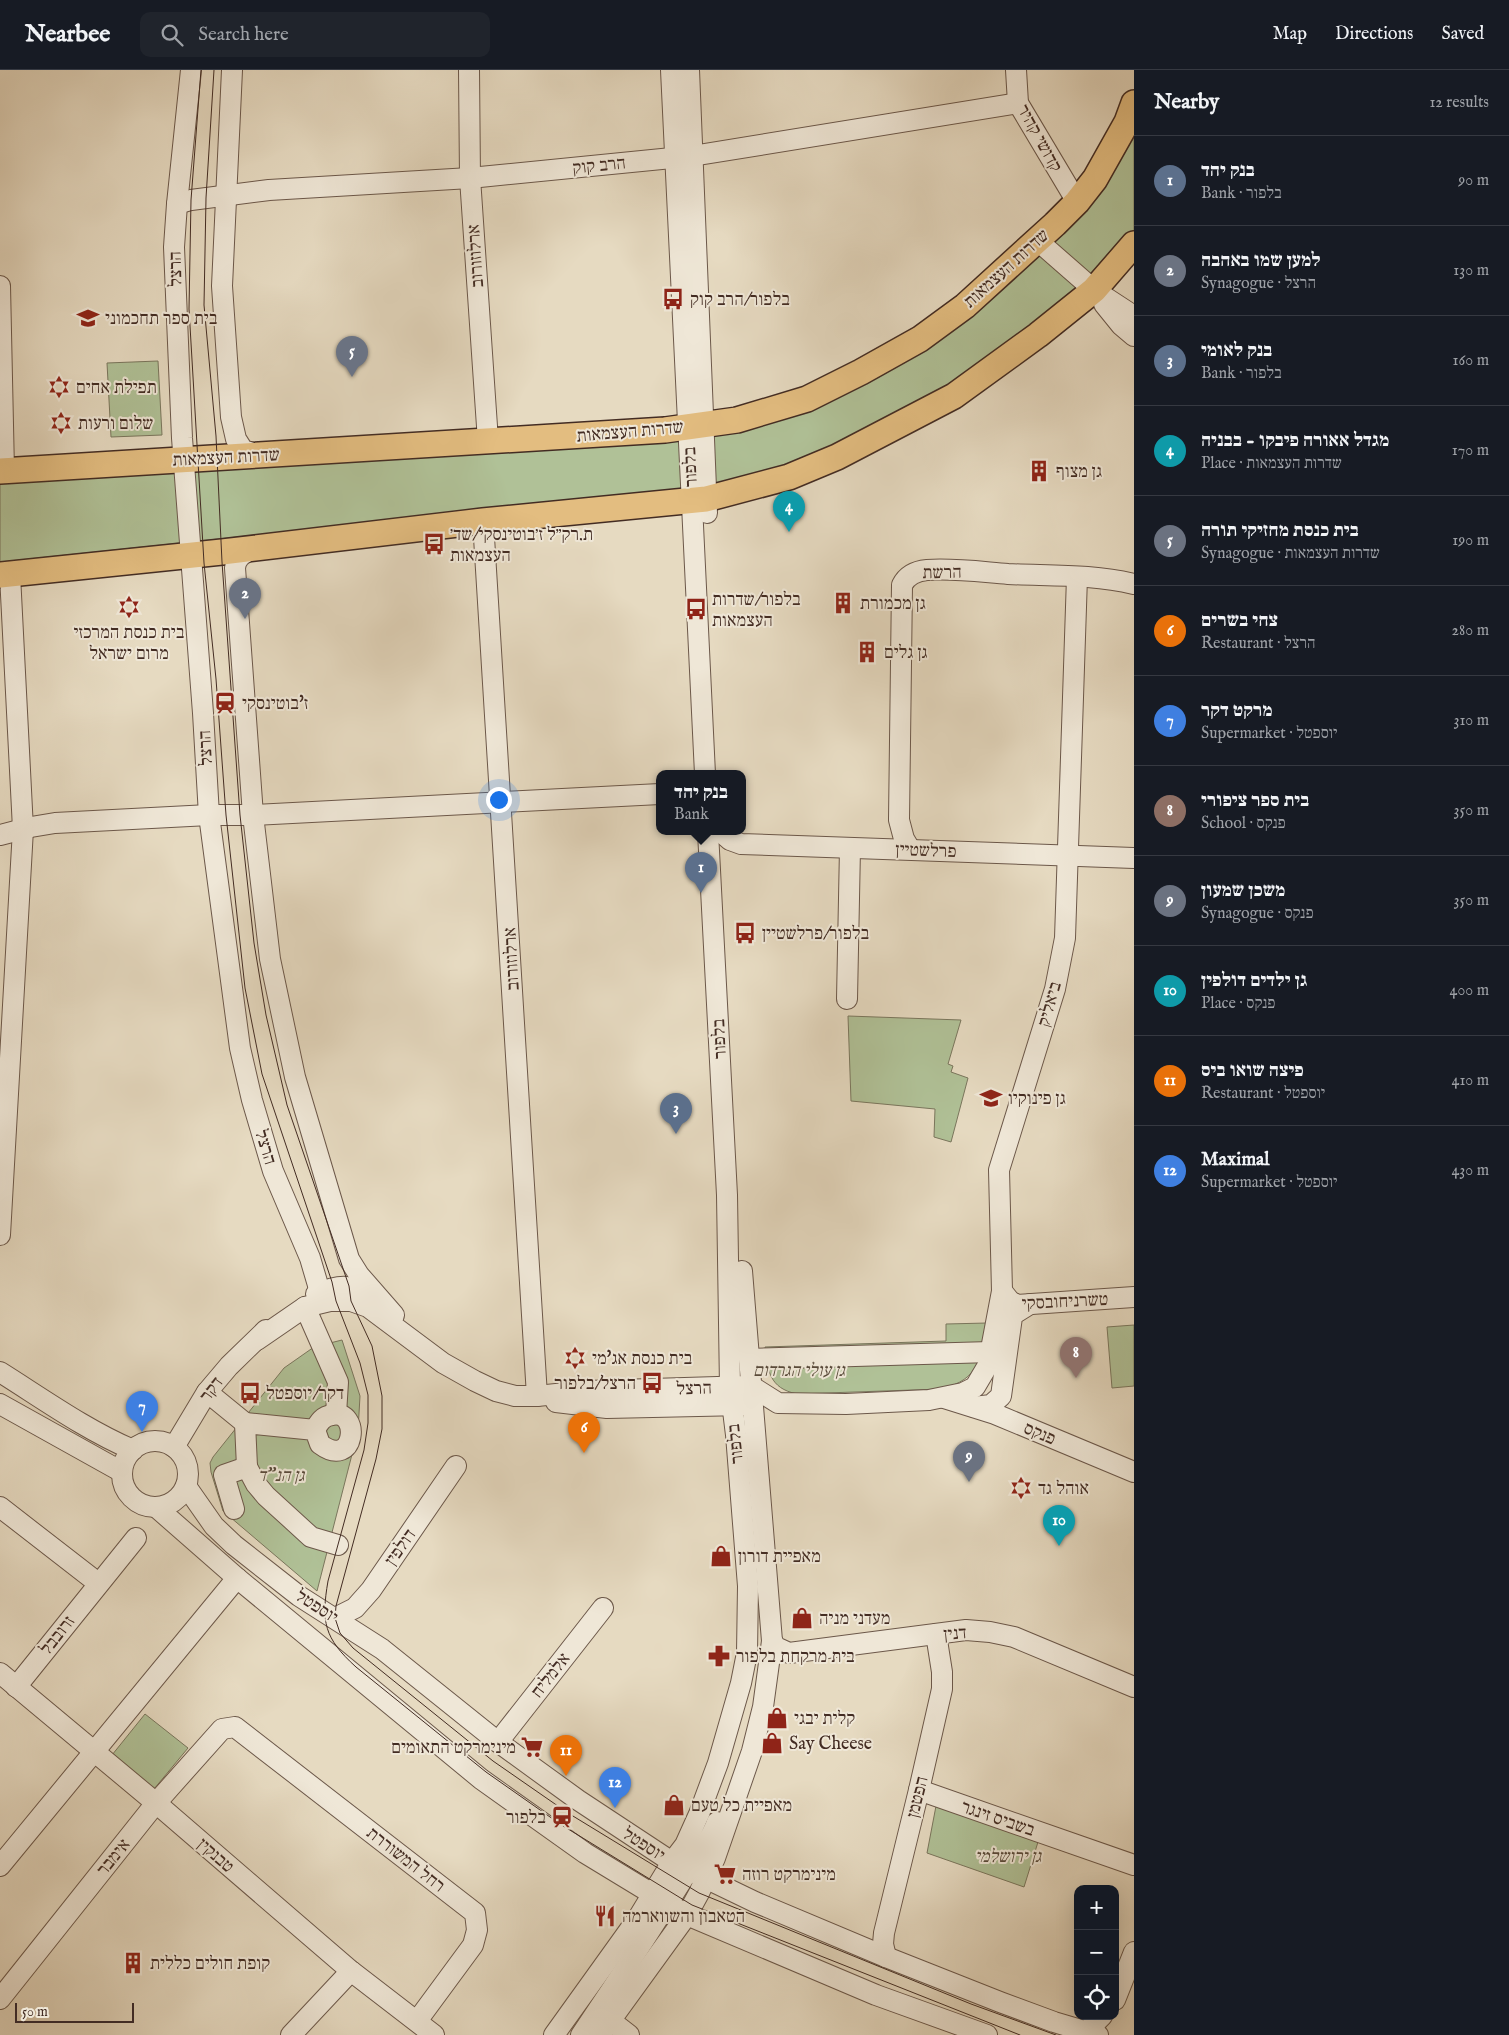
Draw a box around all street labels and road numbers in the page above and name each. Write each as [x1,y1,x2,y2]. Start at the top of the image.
street label: קדושי קהיר [1011,101,1067,176]
street label: הרב קוק [571,152,627,181]
street label: ארלוזורוב [463,223,490,288]
street label: שדרות העצמאות [959,225,1055,314]
street label: הרצל [165,251,188,287]
street label: שדרות העצמאות [576,416,685,449]
street label: שדרות העצמאות [172,444,280,473]
street label: בלפור [679,446,704,488]
street label: הרשת [922,562,962,585]
street label: הרצל [194,730,219,766]
street label: פרלשטיין [895,839,957,864]
street label: ארלוזורוב [499,927,526,991]
street label: ביאליק [1033,979,1068,1030]
street label: בלפור [708,1018,733,1060]
street label: הרצל [248,1127,281,1168]
street label: טשרניחובסקי [1021,1289,1109,1316]
street label: דקר [195,1373,229,1407]
street label: הרצל [676,1377,712,1402]
street label: פנקס [1020,1417,1059,1451]
street label: בלפור [723,1422,750,1465]
street label: דולפין [380,1525,422,1571]
street label: יוספטל [291,1585,342,1630]
street label: זרובבל [36,1611,81,1660]
street label: דנין [943,1622,968,1647]
street label: אלמליח [526,1649,576,1703]
street label: הפטמן [902,1774,935,1821]
street label: בשביס זינגר [958,1796,1038,1843]
street label: רחל המשוררת [361,1822,449,1898]
street label: יוספטל [618,1823,669,1868]
street label: טבנקין [192,1834,238,1879]
street label: אימבר [92,1835,136,1881]

